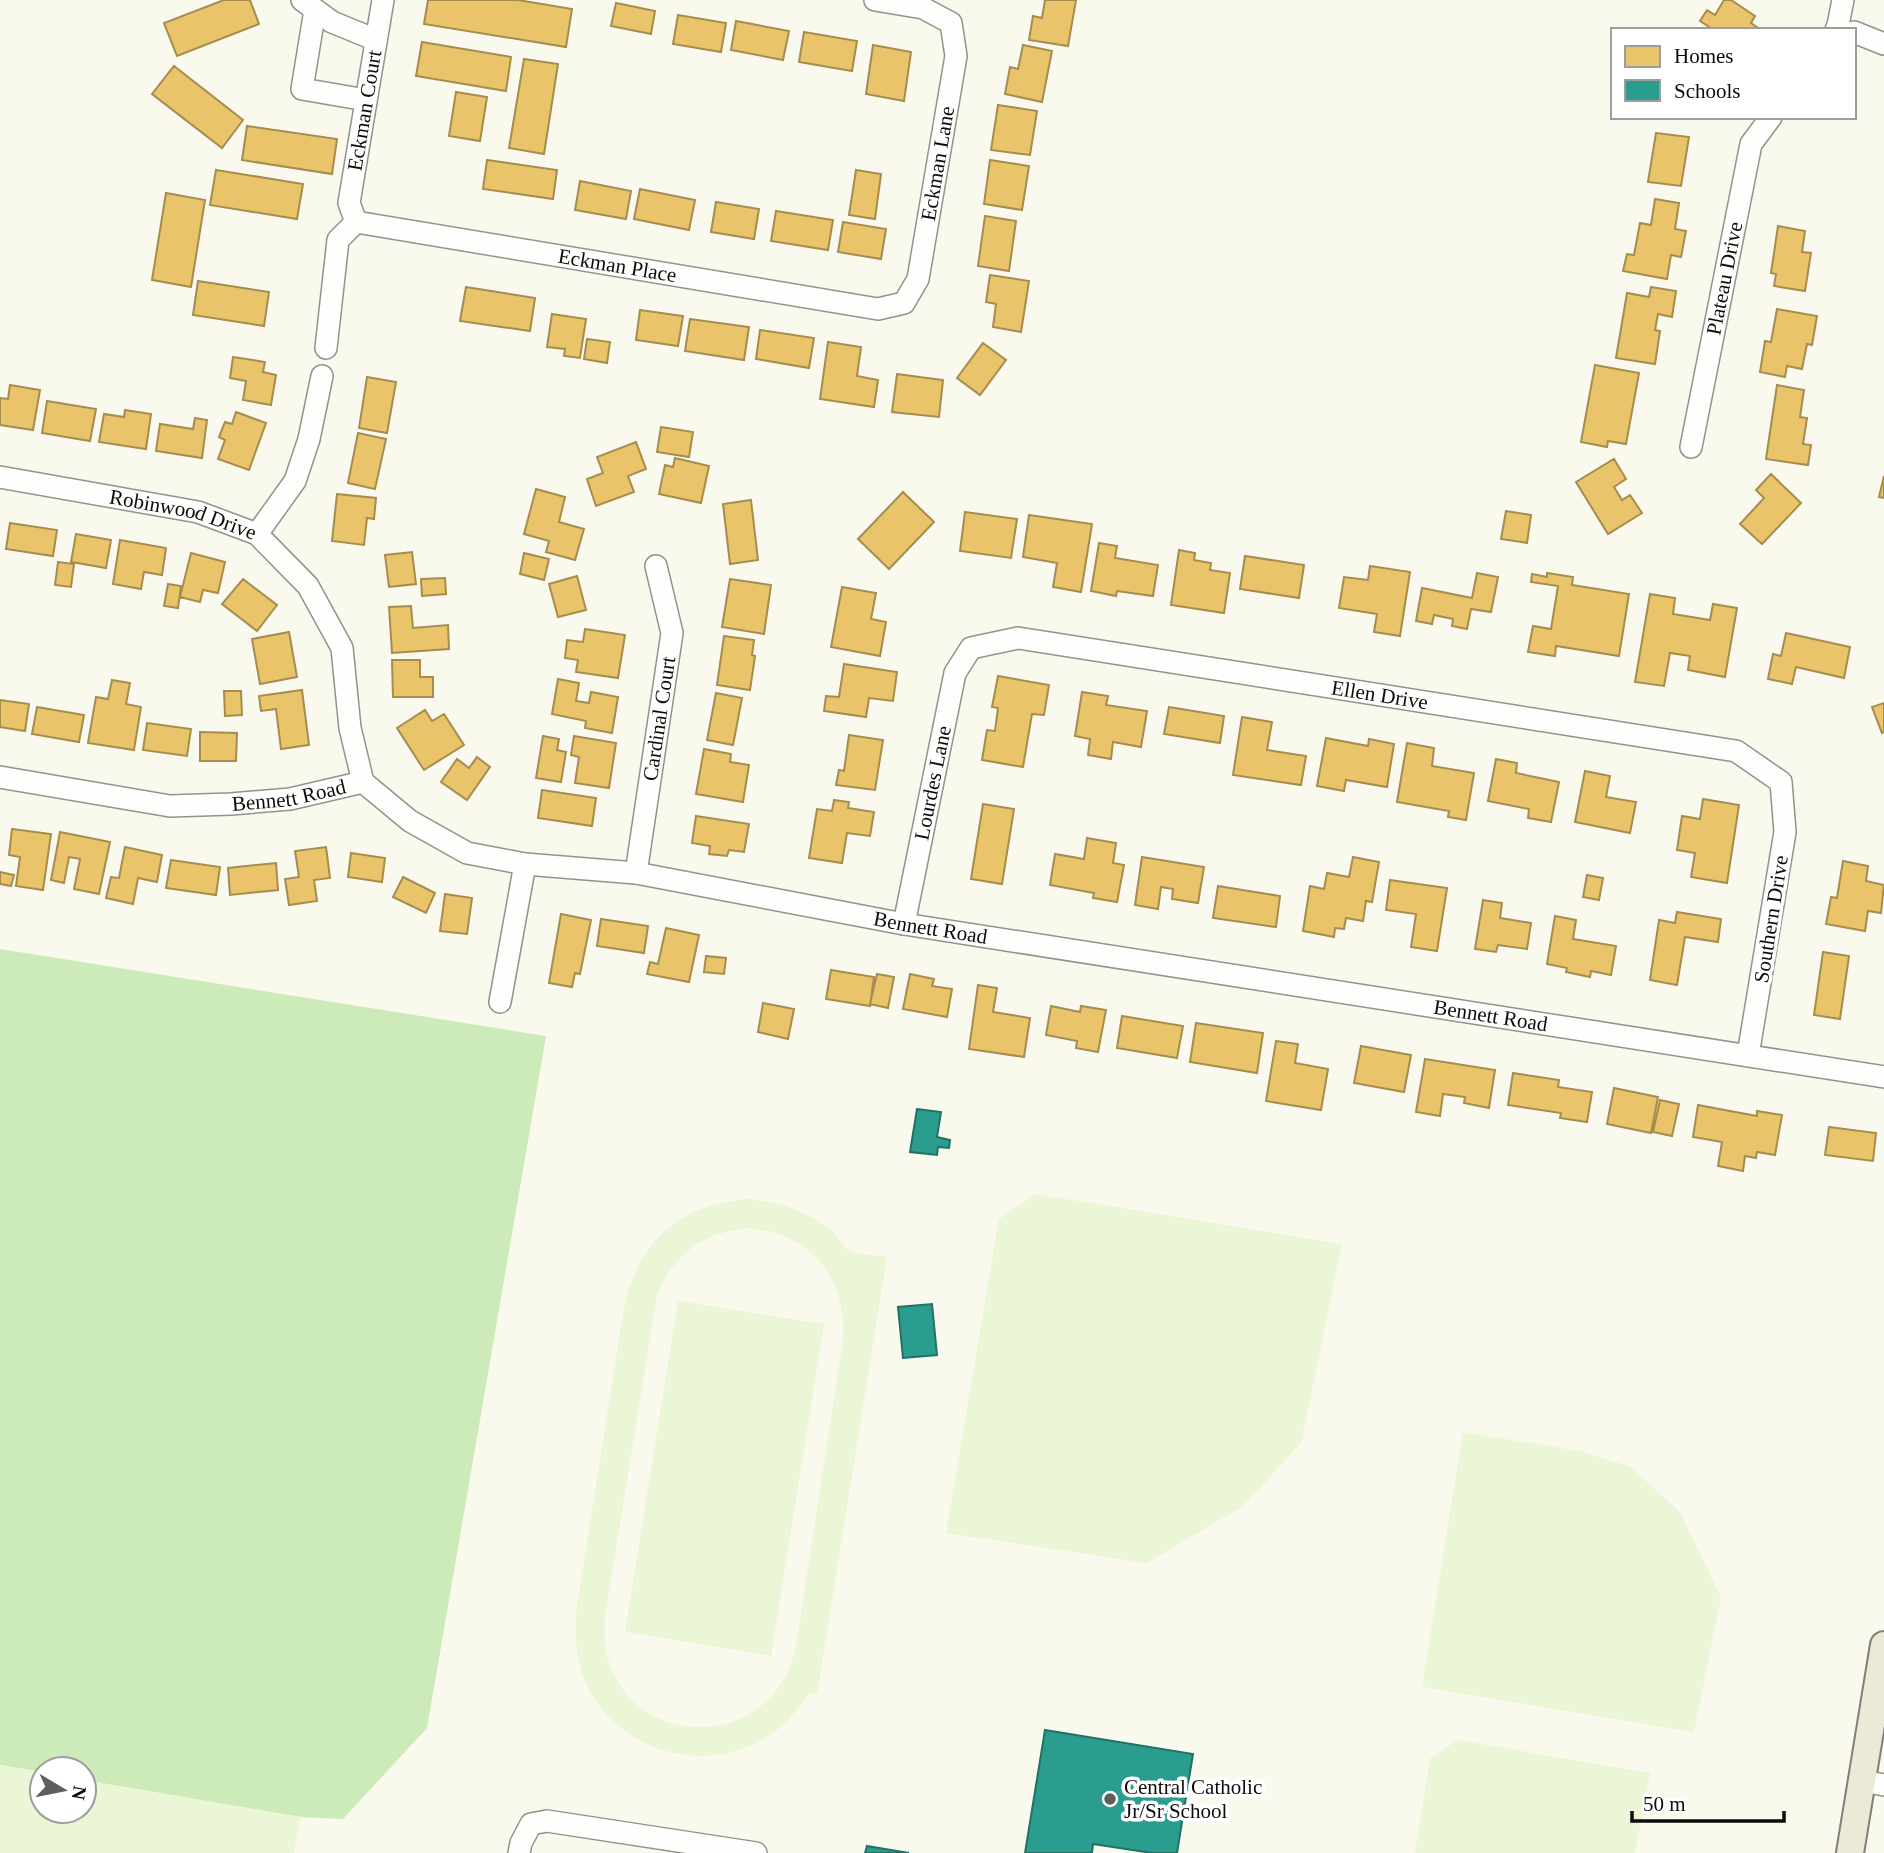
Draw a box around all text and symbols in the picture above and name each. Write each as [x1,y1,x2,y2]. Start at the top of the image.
legend [1611,28,1856,119]
text: Homes [1674,44,1734,68]
street label: Eckman Court [343,48,386,173]
text: Schools [1674,79,1741,103]
street label: Eckman Lane [916,104,959,223]
street label: Plateau Drive [1701,220,1747,337]
street label: Eckman Place [556,244,678,287]
street label: Robinwood Drive [108,485,260,545]
street label: Cardinal Court [638,655,680,783]
street label: Ellen Drive [1330,675,1430,714]
street label: Lourdes Lane [909,724,956,842]
street label: Bennett Road [231,774,349,816]
street label: Southern Drive [1749,853,1793,985]
street label: Bennett Road [872,906,990,949]
street label: Bennett Road [1432,995,1550,1036]
north arrow [28,1755,98,1825]
place label: Central Catholic Jr/Sr School [1124,1775,1262,1823]
scale bar [1632,1780,1784,1824]
text: N [68,1784,91,1802]
marker: Central Catholic Jr/Sr School [1102,1791,1118,1807]
text: 50 m [1643,1792,1686,1816]

